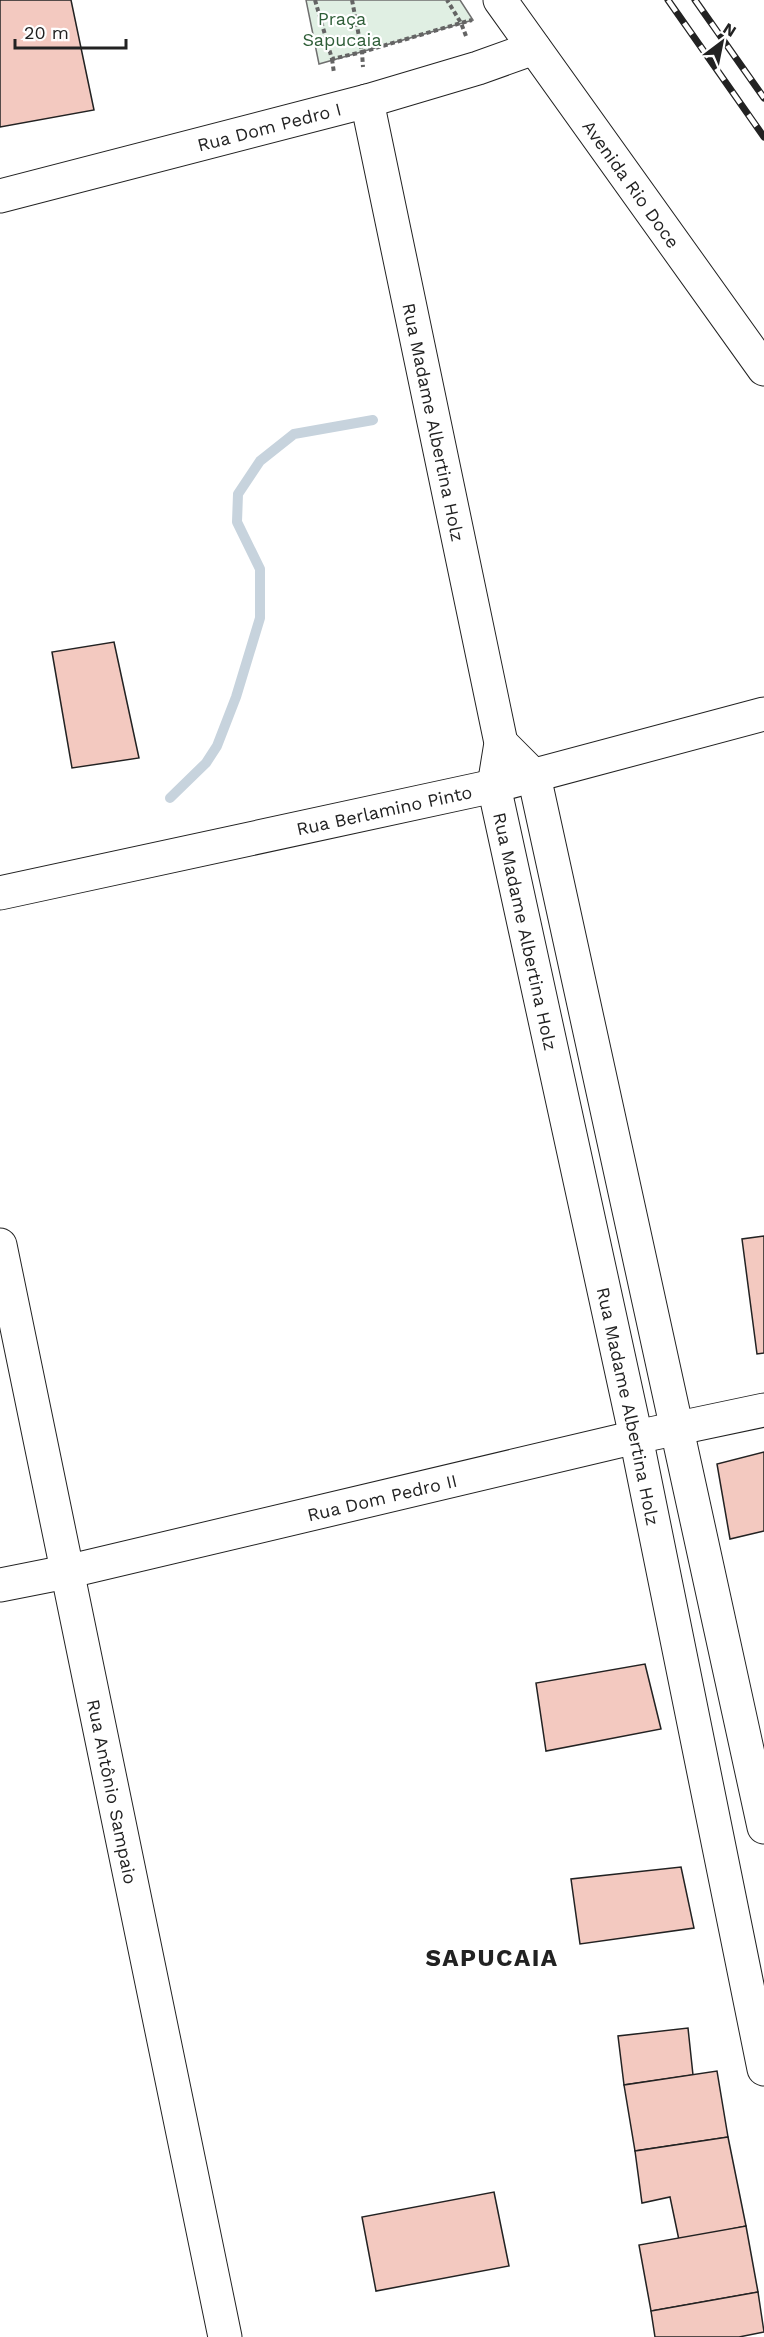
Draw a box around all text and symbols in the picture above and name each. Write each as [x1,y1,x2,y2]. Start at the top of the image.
park label: Praça Sapucaia [302,8,382,50]
scale bar [15,12,126,50]
north arrow [692,12,752,72]
text: N [720,19,740,41]
text: 20 m [24,22,69,43]
street label: Rua Dom Pedro I [195,98,343,155]
street label: Avenida Rio Doce [579,116,684,252]
street label: Rua Madame Albertina Holz [399,301,469,543]
street label: Rua Berlamino Pinto [294,781,474,839]
street label: Rua Madame Albertina Holz [490,810,562,1052]
street label: Rua Madame Albertina Holz [593,1285,664,1527]
street label: Rua Dom Pedro II [305,1469,459,1525]
street label: Rua Antônio Sampaio [83,1697,142,1886]
district label: SAPUCAIA [425,1944,559,1972]

